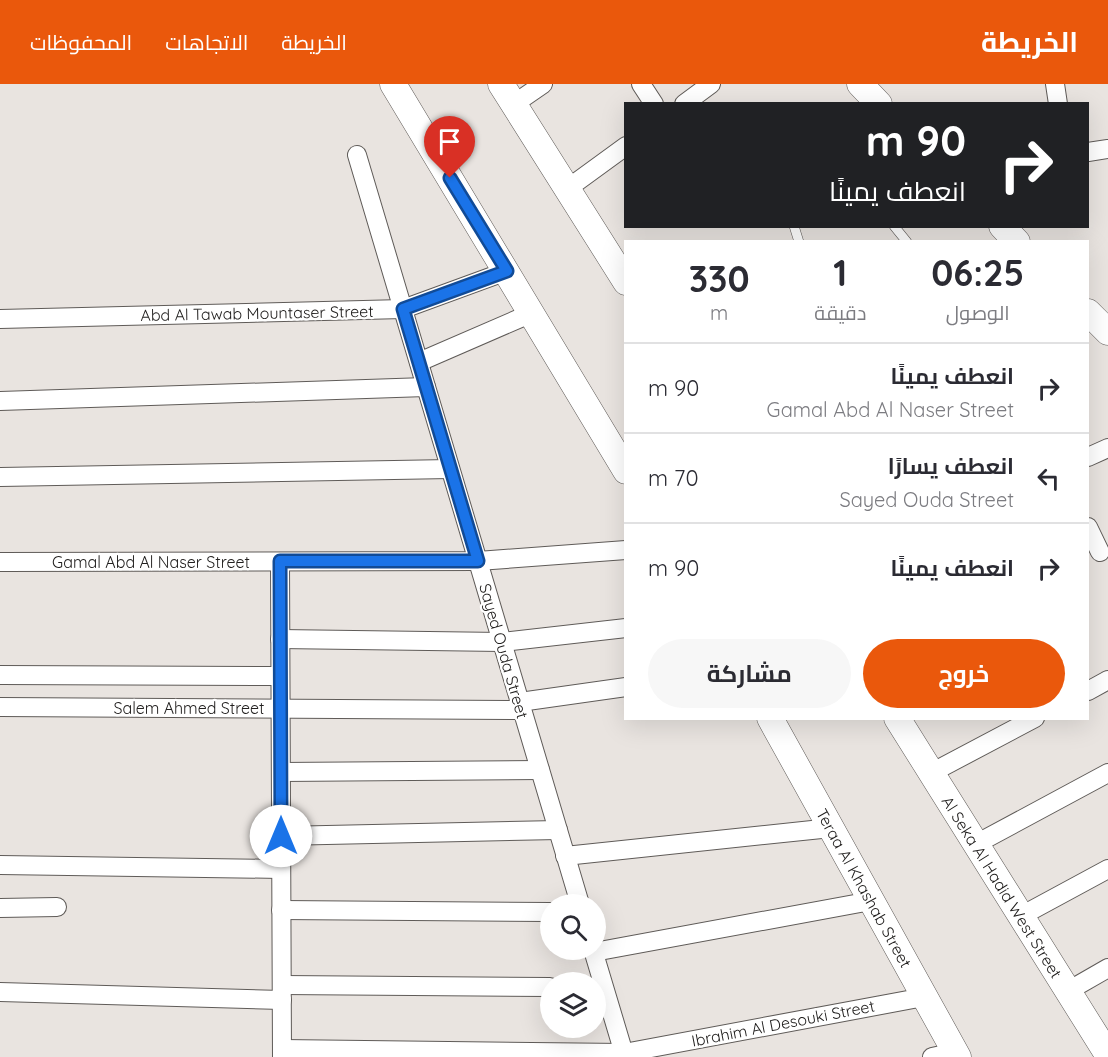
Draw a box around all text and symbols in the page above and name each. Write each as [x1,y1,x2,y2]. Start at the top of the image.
text: الخريطة [981,24,1078,59]
text: المحفوظات [30,29,132,55]
text: الاتجاهات [165,29,248,55]
text: الخريطة [281,29,347,55]
text: 90 m [866,114,966,167]
pin [424,116,475,178]
icon: arrive [433,125,466,158]
icon: right [987,126,1065,204]
text: انعطف يمينًا [829,174,966,208]
text: 1 [833,250,847,295]
text: 06:25 [931,250,1024,295]
text: 330 [689,256,750,301]
text: m [710,300,728,325]
text: دقيقة [814,300,866,325]
text: الوصول [946,300,1010,325]
street label: Abd Al Tawab Mountaser Street [140,301,374,325]
text: انعطف يمينًا [891,362,1014,390]
icon: right [1032,372,1065,405]
text: 90 m [648,374,699,402]
text: Gamal Abd Al Naser Street [766,397,1014,422]
text: انعطف يسارًا [888,452,1014,480]
icon: left [1032,462,1065,495]
text: 70 m [648,464,698,492]
text: Sayed Ouda Street [839,487,1014,512]
street label: Gamal Abd Al Naser Street [52,552,250,572]
icon: right [1032,552,1065,585]
text: 90 m [648,554,699,582]
text: انعطف يمينًا [891,554,1014,582]
street label: Sayed Ouda Street [475,581,533,721]
button: مشاركة [648,639,851,708]
button: خروج [863,639,1065,708]
street label: Salem Ahmed Street [113,698,265,718]
street label: Al Seka Al Hadid West Street [938,792,1066,982]
position arrow [249,804,313,868]
street label: Teraa Al Khashab Street [812,805,916,971]
map controls [540,894,606,1038]
button: search [540,894,606,960]
button: layers [540,972,606,1038]
street label: Ibrahim Al Desouki Street [690,995,876,1051]

